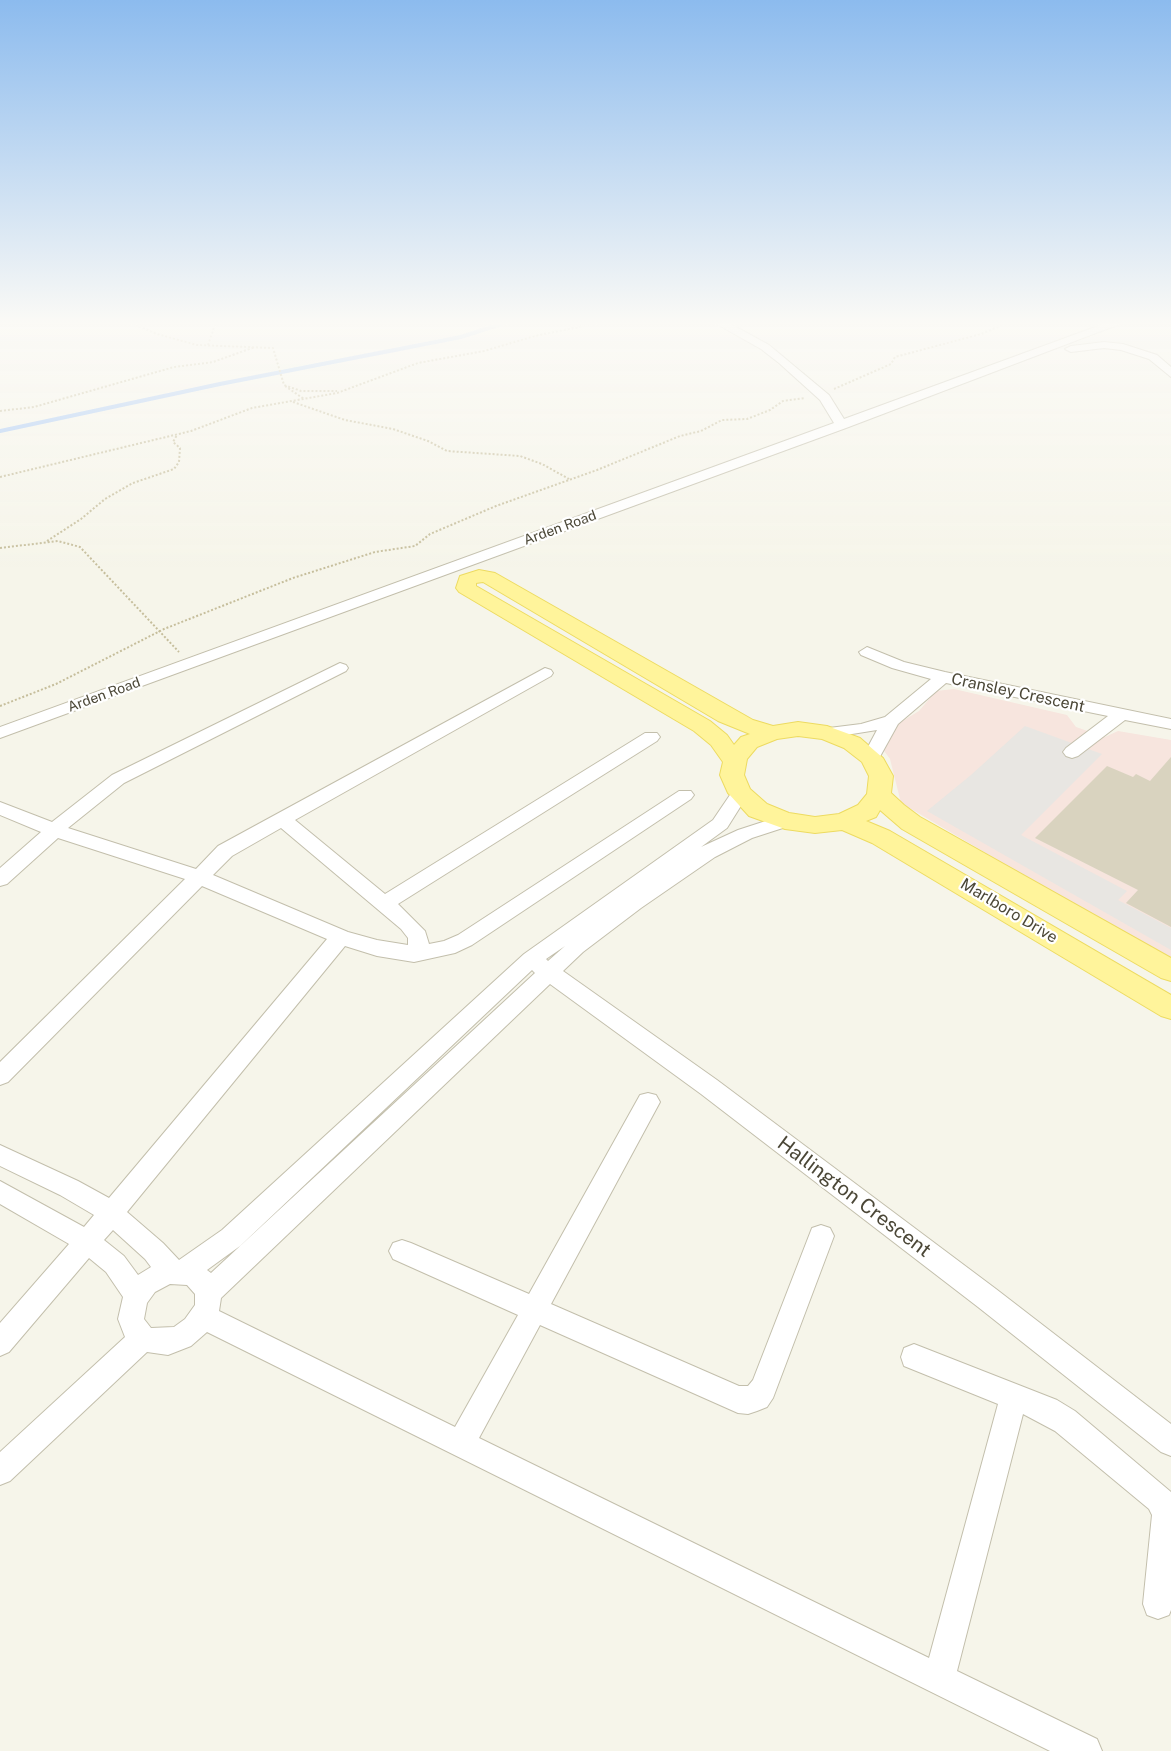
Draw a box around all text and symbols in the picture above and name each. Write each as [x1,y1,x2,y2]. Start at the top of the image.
street label: Arden Road [521,507,599,549]
street label: Cransley Crescent [949,669,1087,717]
street label: Arden Road [65,674,143,716]
street label: Marlboro Drive [957,874,1061,948]
street label: Hallington Crescent [772,1131,936,1263]

